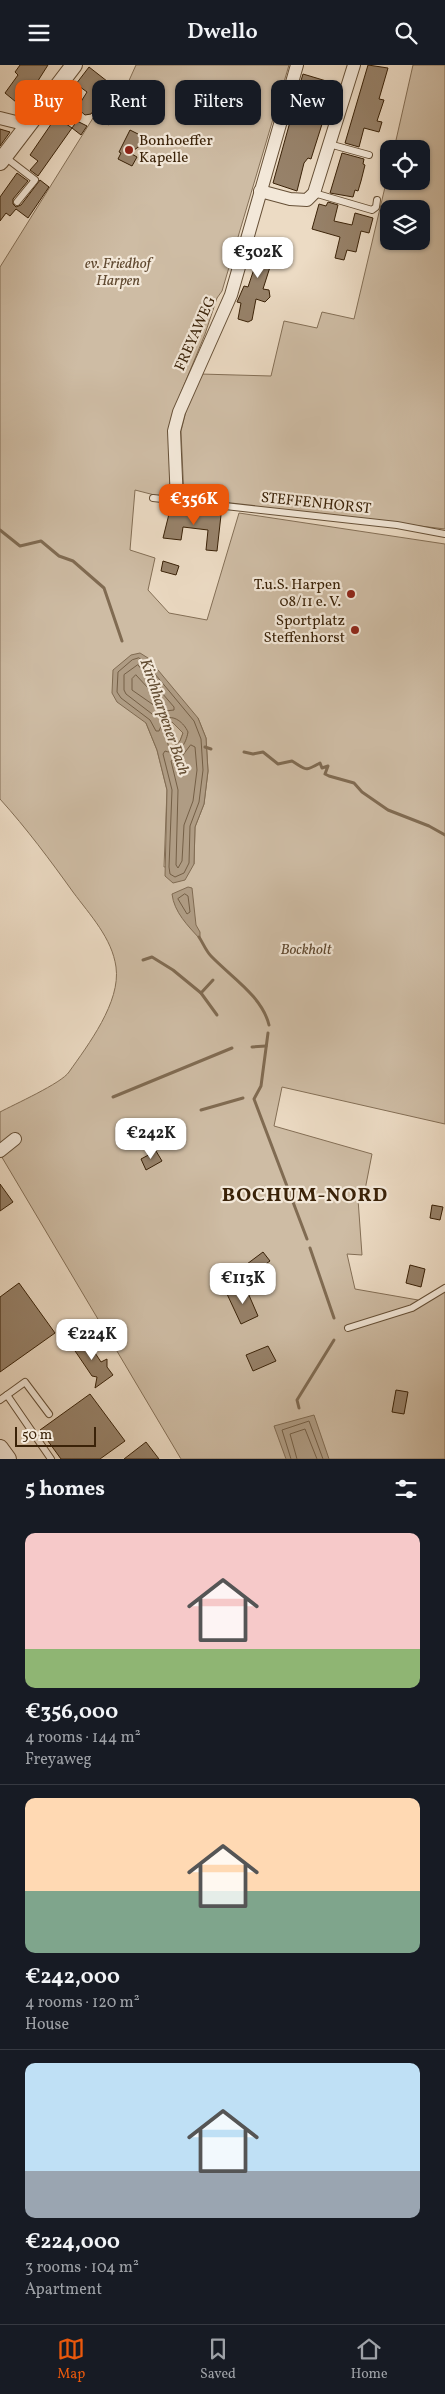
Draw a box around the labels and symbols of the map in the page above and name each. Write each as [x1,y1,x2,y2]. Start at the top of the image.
place label: Bonhoeffer Kapelle [139,131,213,169]
marker: Bonhoeffer Kapelle [123,144,135,156]
pin: €302K [223,237,293,279]
park label: ev. Friedhof Harpen [85,254,154,292]
street label: FREYAWEG [170,293,222,375]
pin: €356K [159,483,229,526]
street label: STEFFENHORST [260,488,373,520]
place label: T.u.S. Harpen 08/11 e. V. [254,575,341,613]
marker: T.u.S. Harpen 08/11 e. V. [345,588,357,600]
place label: Sportplatz Steffenhorst [264,611,345,649]
marker: Sportplatz Steffenhorst [349,624,361,636]
water label: Kirchharpener Bach [134,656,194,778]
park label: Bockholt [281,940,333,961]
pin: €242K [116,1117,186,1160]
district label: BOCHUM-NORD [222,1182,388,1210]
pin: €113K [208,1263,278,1305]
pin: €224K [57,1319,127,1361]
scale bar [15,1424,96,1447]

